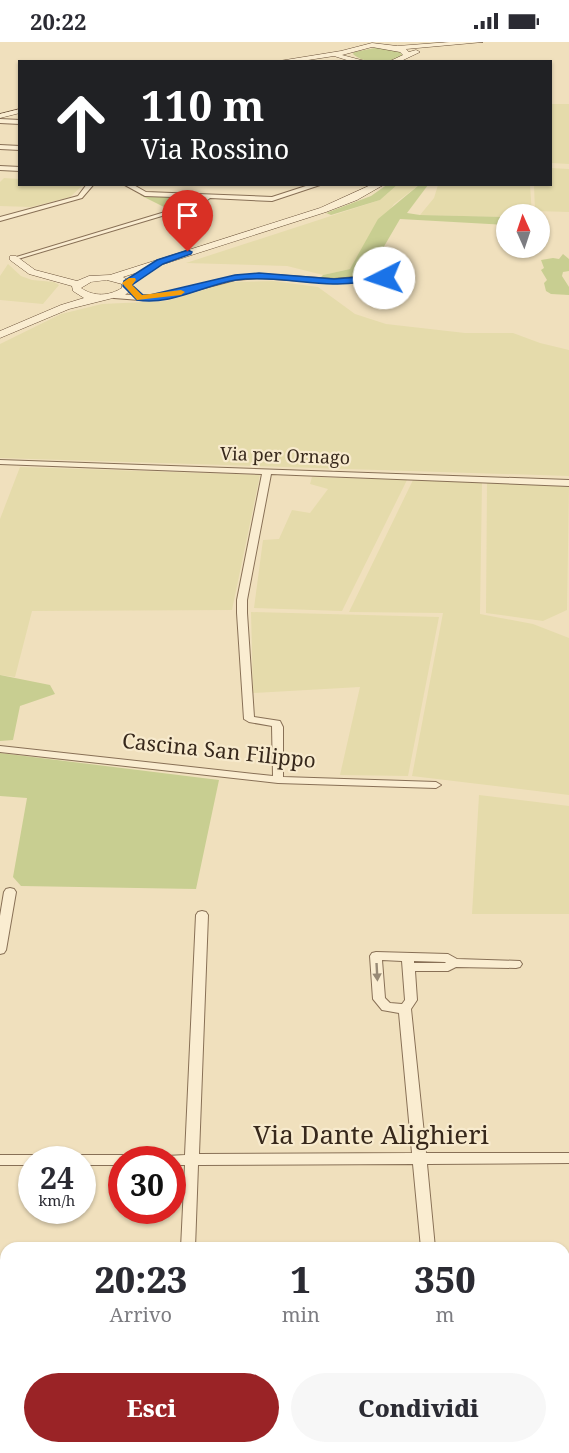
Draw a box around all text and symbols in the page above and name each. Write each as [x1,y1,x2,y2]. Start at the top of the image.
text: 20:22 [30,6,86,36]
text: 110 m [141,76,265,133]
icon: ahead [42,84,120,162]
text: Via Rossino [141,130,289,167]
pin [162,190,213,252]
icon: arrive [171,199,204,232]
north arrow [496,204,550,258]
map controls [496,204,550,258]
position arrow [352,246,416,310]
street label: Via per Ornago [220,441,351,469]
street label: Cascina San Filippo [121,726,317,774]
one-way arrow [373,963,382,982]
street label: Via Dante Alighieri [253,1116,489,1152]
speed limit sign: 30 [108,1146,186,1224]
text: 24 [40,1157,74,1198]
text: km/h [39,1190,75,1210]
text: 20:23 [94,1255,187,1304]
text: 1 [291,1255,311,1304]
text: 350 [414,1255,476,1304]
text: Arrivo [110,1301,172,1328]
text: min [282,1301,320,1328]
text: m [436,1301,454,1328]
button: Esci [24,1373,279,1442]
button: Condividi [291,1373,546,1442]

